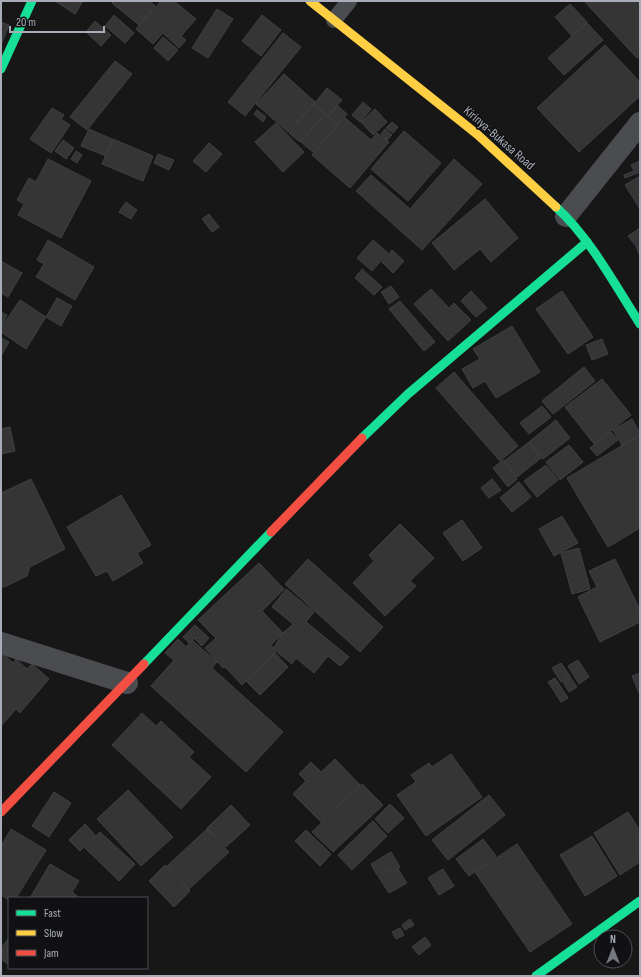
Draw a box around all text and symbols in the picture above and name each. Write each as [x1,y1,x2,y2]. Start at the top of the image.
scale bar [10,8,104,34]
text: 20 m [16,15,36,30]
street label: Kirinya-Bukasa Road [460,103,538,173]
legend [8,897,148,969]
text: Fast [44,906,61,921]
text: Slow [44,926,63,941]
north arrow [593,929,633,969]
text: N [610,933,616,946]
text: Jam [43,946,59,961]

